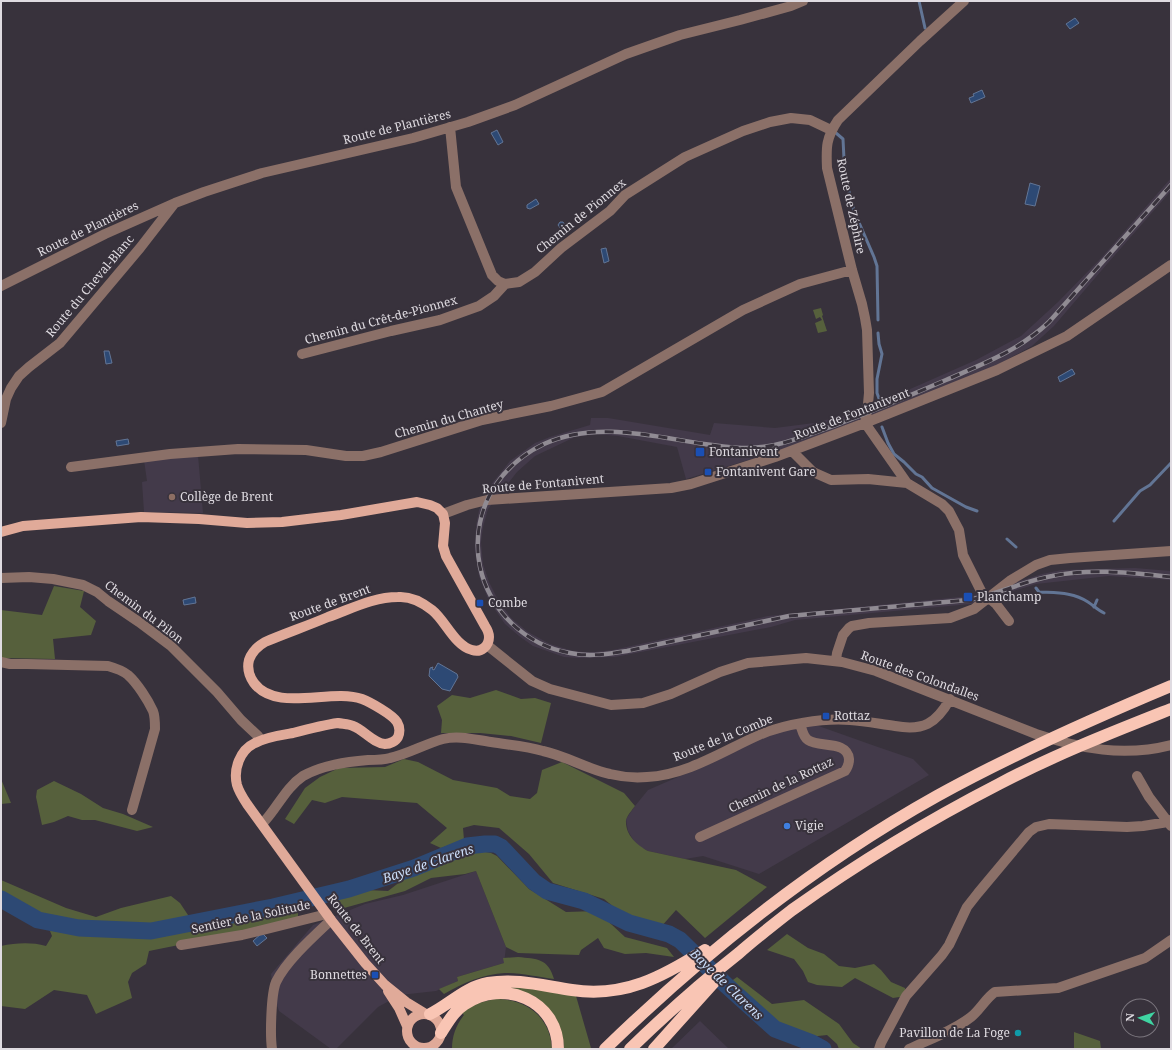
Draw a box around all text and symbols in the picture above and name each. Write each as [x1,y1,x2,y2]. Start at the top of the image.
street label: Route de Plantières [341,105,453,148]
street label: Route de Zéphire [833,156,870,255]
street label: Chemin de Pionnex [532,174,629,257]
street label: Route de Plantières [34,197,141,260]
street label: Route du Cheval-Blanc [42,231,138,340]
street label: Chemin du Crêt-de-Pionnex [303,291,459,348]
street label: Route de Fontanivent [792,384,912,443]
street label: Chemin du Chantey [392,395,505,442]
place label: Fontanivent [709,443,778,460]
marker: Fontanivent [694,446,706,458]
place label: Fontanivent Gare [716,463,816,480]
marker: Fontanivent Gare [703,467,713,477]
street label: Route de Fontanivent [481,470,605,497]
place label: Collège de Brent [180,488,273,505]
marker: Collège de Brent [167,492,177,502]
street label: Chemin du Pilon [101,576,188,647]
street label: Route de Brent [287,580,373,625]
place label: Planchamp [977,588,1041,605]
marker: Planchamp [962,591,974,603]
place label: Combe [488,594,527,611]
marker: Combe [475,598,485,608]
street label: Route des Colondalles [859,646,982,705]
place label: Rottaz [834,707,870,724]
street label: Route de la Combe [670,710,775,765]
marker: Rottaz [821,711,831,721]
street label: Chemin de la Rottaz [725,753,836,816]
place label: Vigie [795,817,824,834]
marker: Vigie [782,821,792,831]
water label: Baye de Clarens [379,839,476,887]
street label: Route de Brent [324,890,389,967]
street label: Sentier de la Solitude [190,896,312,937]
water label: Baye de Clarens [686,944,768,1024]
place label: Bonnettes [310,966,367,983]
marker: Bonnettes [370,970,380,980]
north arrow [1120,998,1160,1038]
text: N [1122,1012,1137,1022]
place label: Pavillon de La Foge [899,1024,1010,1041]
marker: Pavillon de La Foge [1013,1028,1023,1038]

